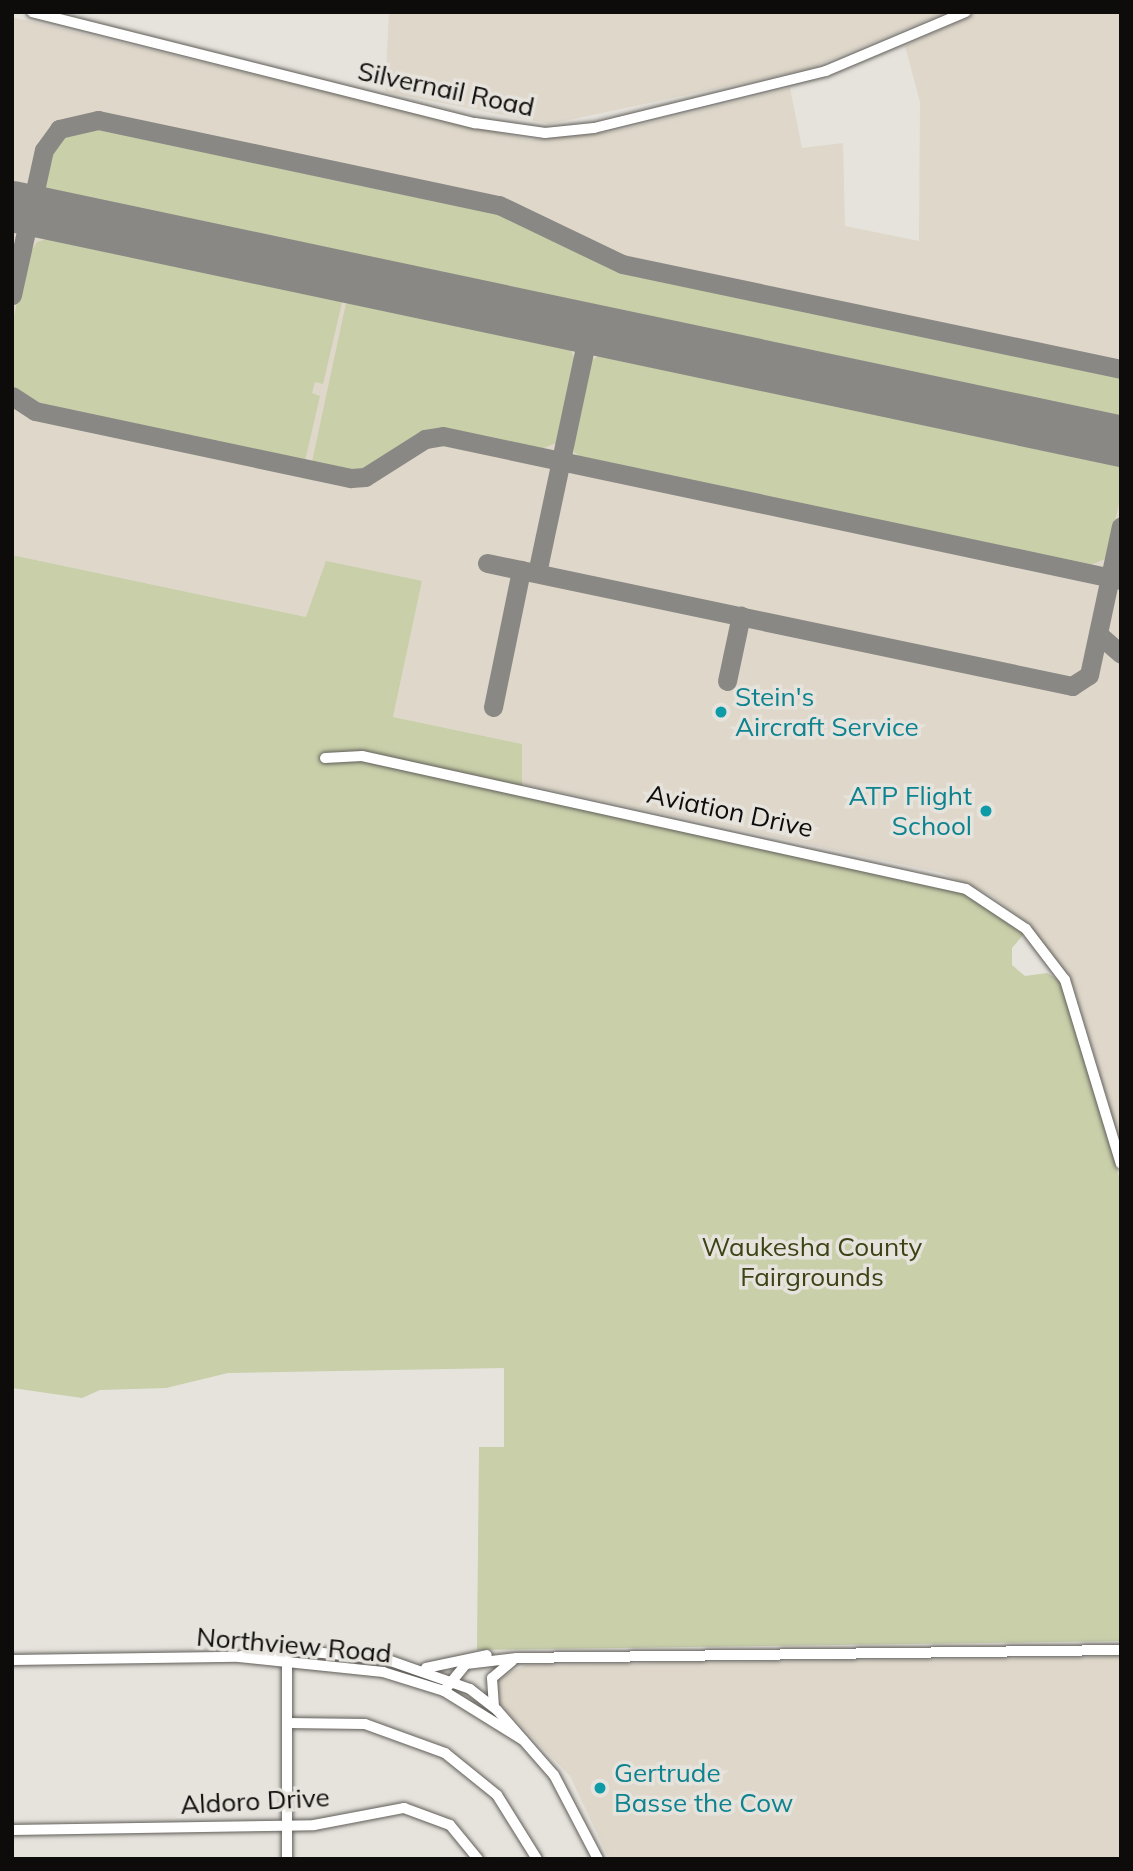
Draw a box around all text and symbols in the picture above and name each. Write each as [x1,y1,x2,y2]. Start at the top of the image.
street label: Silvernail Road [355,55,537,123]
place label: Stein's Aircraft Service [735,681,919,742]
marker: Stein's Aircraft Service [713,704,729,720]
street label: Aviation Drive [644,778,816,844]
place label: ATP Flight School [848,780,972,842]
marker: ATP Flight School [978,803,994,819]
park label: Waukesha County Fairgrounds [702,1231,922,1292]
street label: Northview Road [195,1621,393,1669]
place label: Gertrude Basse the Cow [614,1757,793,1818]
marker: Gertrude Basse the Cow [592,1780,608,1796]
street label: Aldoro Drive [180,1782,330,1820]

